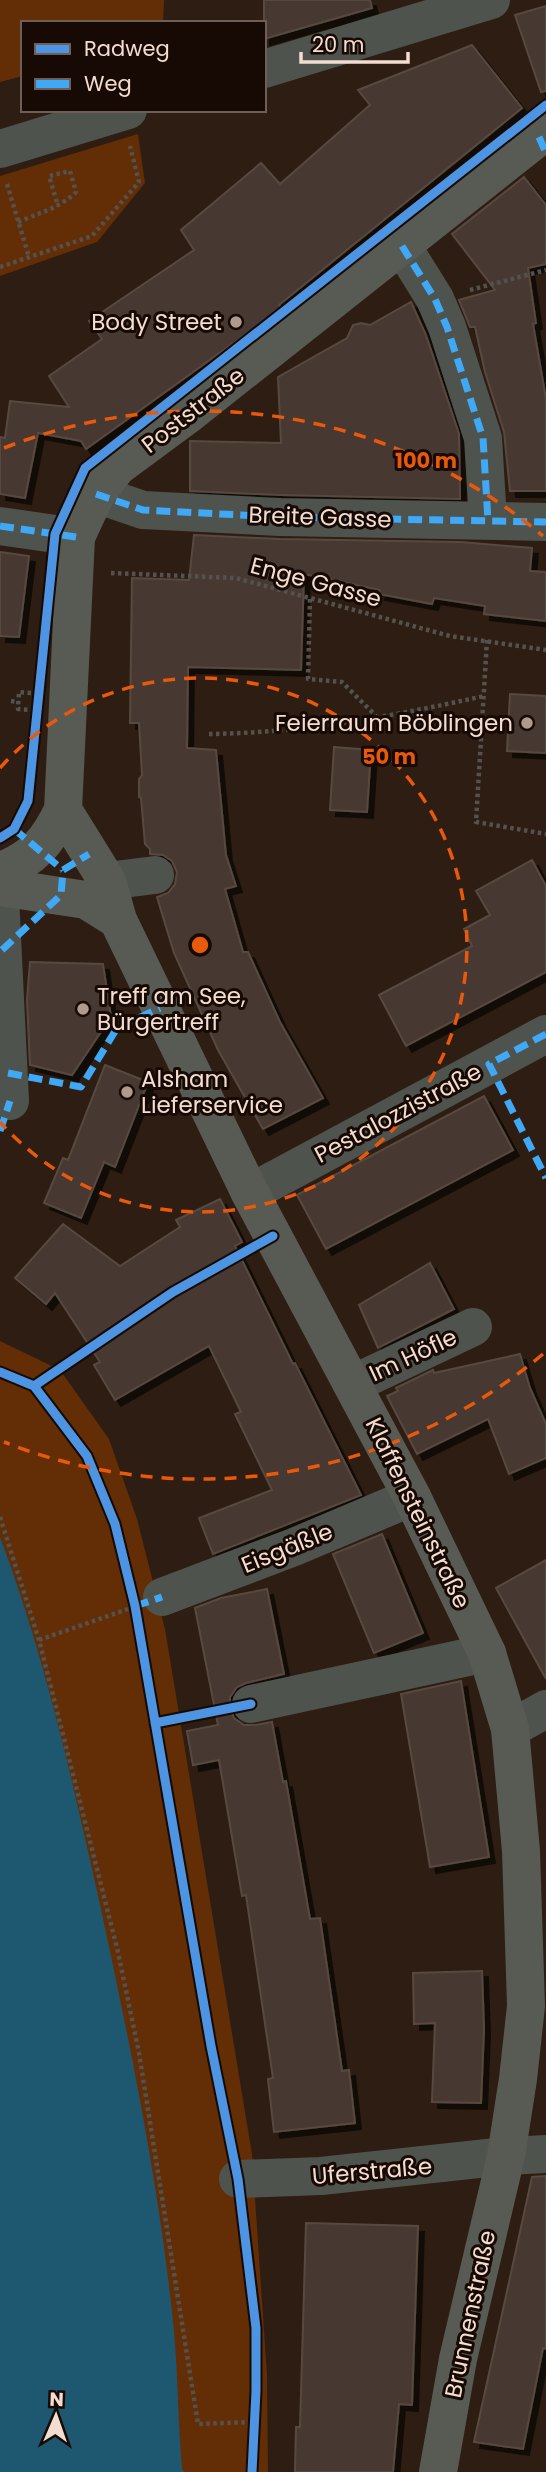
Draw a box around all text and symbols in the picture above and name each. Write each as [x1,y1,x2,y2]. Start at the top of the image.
legend [21,21,266,112]
scale bar [301,21,408,65]
text: 20 m [312,30,365,59]
text: Radweg [84,34,170,63]
text: Weg [84,69,132,98]
place label: Body Street [91,306,222,338]
marker: Body Street [228,314,244,330]
street label: Poststraße [135,360,251,460]
text: 100 m [395,446,457,475]
street label: Breite Gasse [248,499,392,535]
street label: Enge Gasse [247,549,385,615]
place label: Feierraum Böblingen [275,707,513,739]
marker: Feierraum Böblingen [519,715,535,731]
text: 50 m [362,742,416,771]
centre of rings [188,933,212,957]
place label: Treff am See, Bürgertreff [97,980,246,1038]
marker: Treff am See, Bürgertreff [75,1001,91,1017]
street label: Pestalozzistraße [309,1055,487,1171]
place label: Alsham Lieferservice [141,1063,283,1121]
marker: Alsham Lieferservice [119,1084,135,1100]
street label: Im Höfle [364,1321,462,1389]
street label: Klaffensteinstraße [358,1412,478,1614]
street label: Eisgäßle [236,1515,338,1581]
street label: Uferstraße [311,2150,433,2192]
street label: Brunnenstraße [437,2227,503,2401]
north arrow [21,2381,91,2451]
text: N [49,2386,64,2413]

